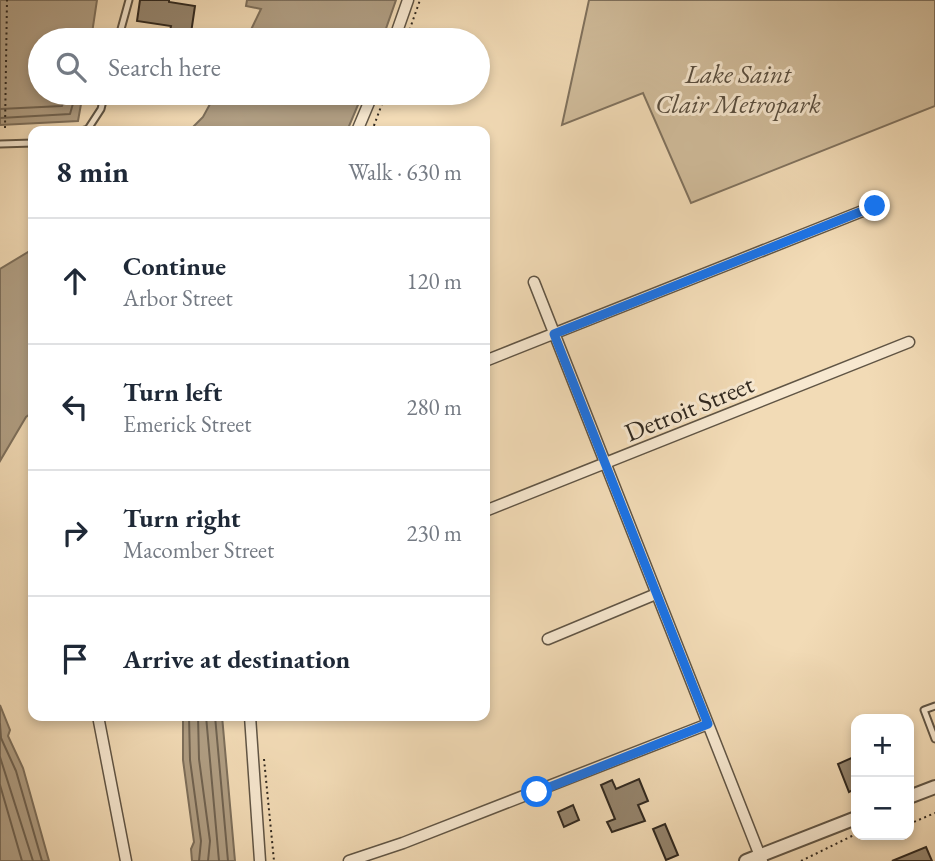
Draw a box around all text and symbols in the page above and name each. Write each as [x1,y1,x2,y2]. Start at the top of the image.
search box [28,28,490,105]
icon: search [52,48,90,86]
text: Search here [108,50,221,84]
park label: Lake Saint Clair Metropark [655,57,821,121]
text: 8 min [56,152,129,191]
text: Walk · 630 m [348,157,462,187]
route end [859,190,890,221]
text: Continue [123,249,226,283]
icon: ahead [56,262,94,300]
text: 120 m [406,266,462,296]
text: Arbor Street [123,283,233,313]
street label: Detroit Street [619,367,759,449]
text: Turn left [123,375,222,409]
icon: left [56,388,94,426]
text: 280 m [406,392,462,422]
text: Emerick Street [123,409,251,439]
text: Turn right [123,501,241,535]
icon: right [56,514,94,552]
text: 230 m [406,518,462,548]
text: Macomber Street [123,535,274,565]
icon: arrive [56,640,94,678]
text: Arrive at destination [123,642,350,676]
map controls [851,714,914,840]
button: + [851,714,914,777]
route start [521,776,552,807]
button: − [851,777,914,840]

